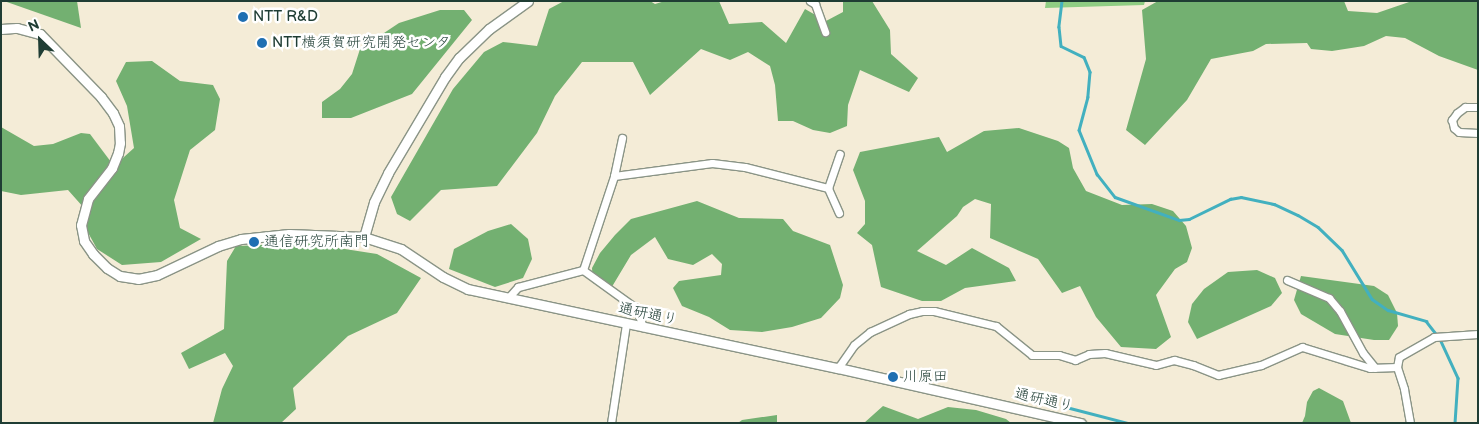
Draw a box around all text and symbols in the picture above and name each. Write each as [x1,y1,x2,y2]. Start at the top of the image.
place label: NTT R&D [253,8,318,26]
marker: NTT R&D [237,11,249,23]
north arrow [15,15,65,65]
text: N [25,16,42,36]
place label: NTT横須賀研究開発センタ [272,34,451,52]
marker: NTT横須賀研究開発センタ [256,37,268,49]
place label: 通信研究所南門 [264,233,369,251]
marker: 通信研究所南門 [248,236,260,248]
street label: 通研通り [617,299,679,329]
place label: 川原田 [903,368,948,386]
marker: 川原田 [887,371,899,383]
street label: 通研通り [1013,384,1075,416]

